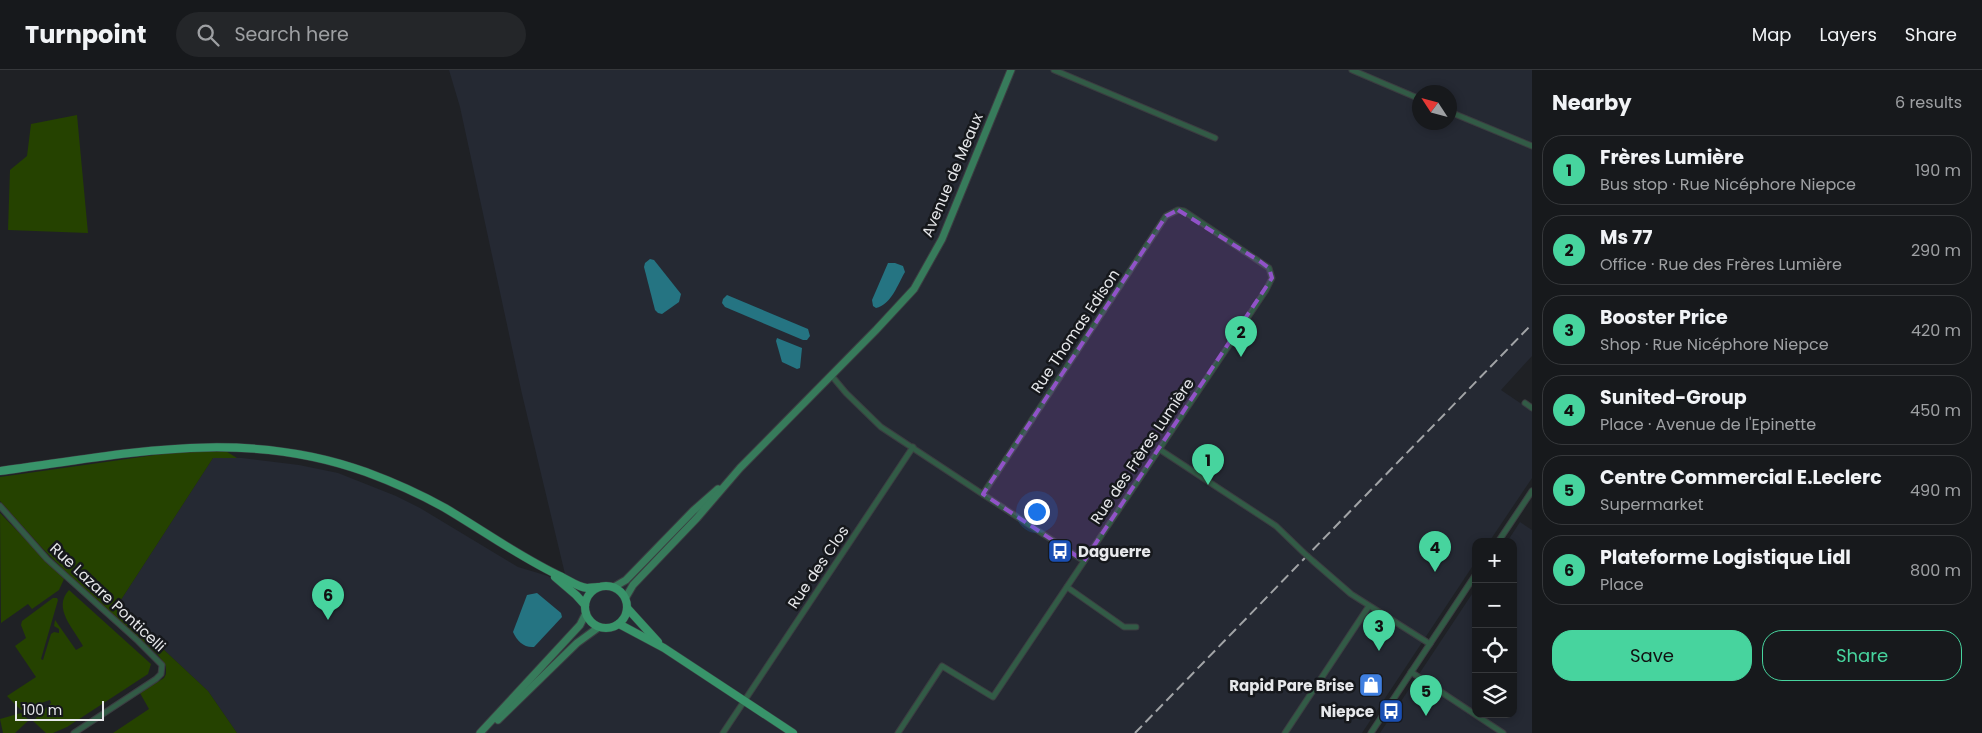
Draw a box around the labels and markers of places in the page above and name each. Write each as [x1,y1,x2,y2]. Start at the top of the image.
pin: 2 [1225,316,1257,357]
pin: 1 [1192,444,1224,485]
pin: 4 [1419,531,1451,572]
bus stop icon: Daguerre [1047,538,1073,564]
place label: Daguerre [1078,541,1151,562]
pin: 6 [312,579,344,620]
pin: 3 [1363,610,1395,651]
shop icon: Rapid Pare Brise [1358,672,1384,698]
place label: Rapid Pare Brise [1229,675,1354,696]
pin: 5 [1410,675,1442,716]
bus stop icon: Niepce [1378,698,1404,724]
place label: Niepce [1321,701,1374,722]

